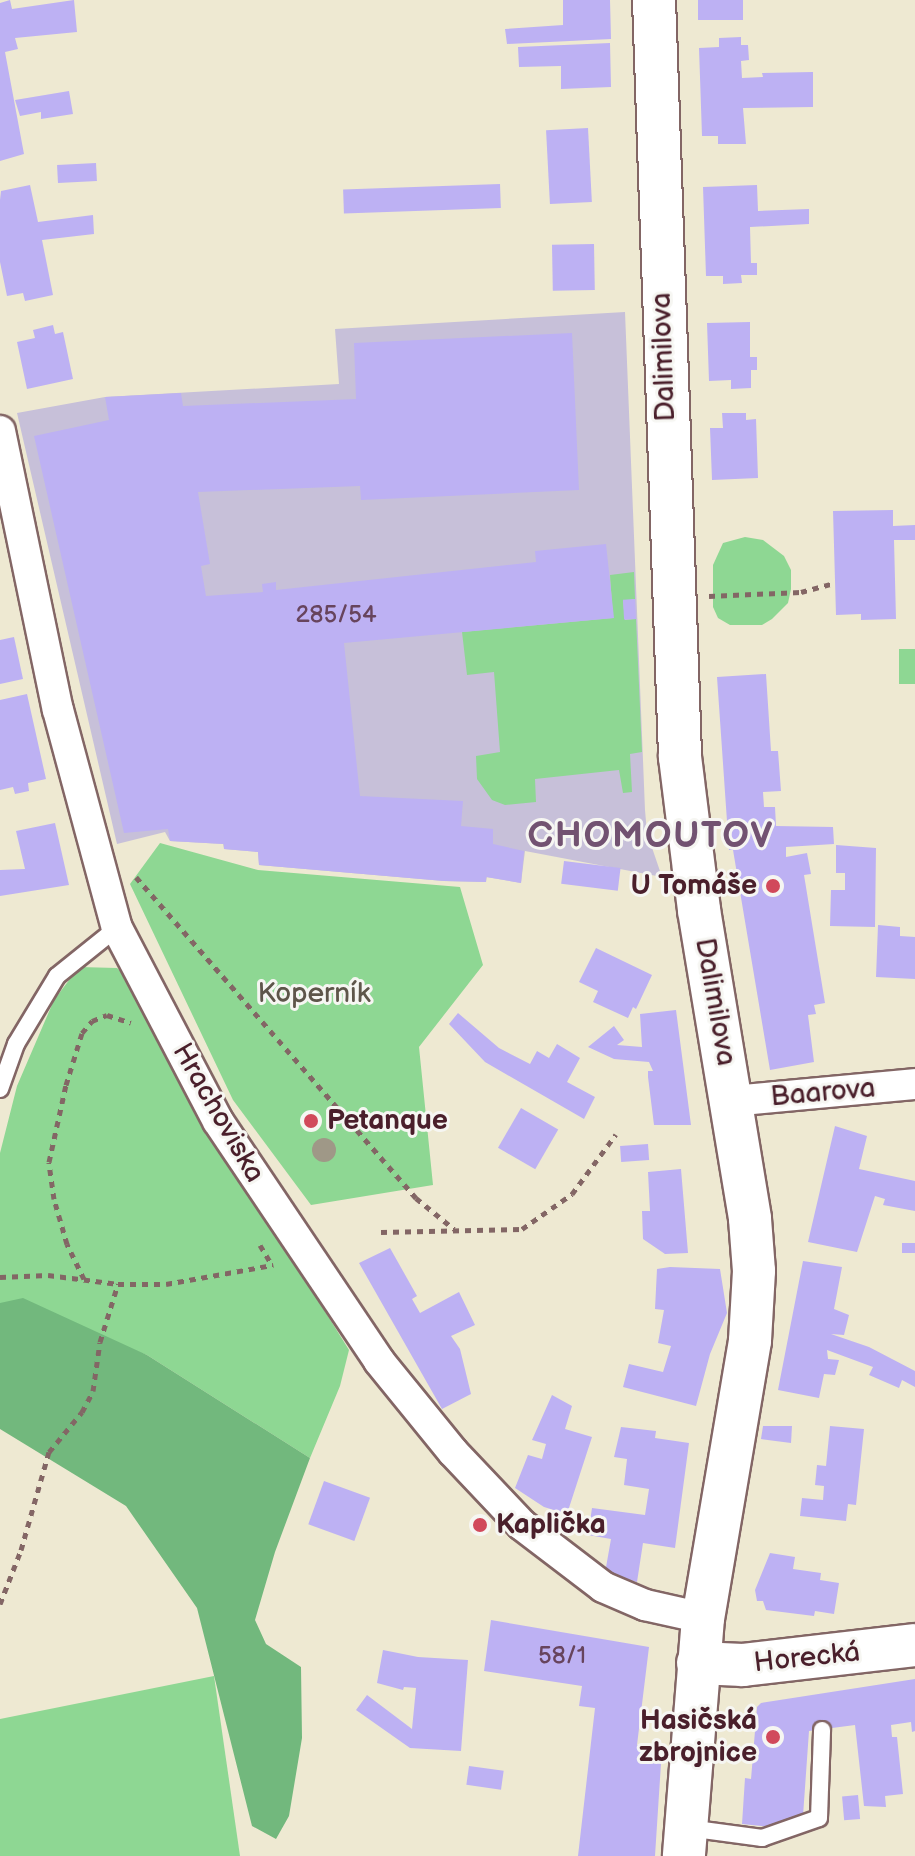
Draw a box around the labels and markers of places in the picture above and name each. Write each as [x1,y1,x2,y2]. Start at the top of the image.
place label: U Tomáše [631,869,757,903]
marker: U Tomáše [764,877,782,895]
place label: Petanque [327,1104,448,1138]
marker: Petanque [302,1112,320,1130]
place label: Kaplička [496,1508,606,1542]
marker: Kaplička [471,1516,489,1534]
place label: Hasičská zbrojnice [639,1704,757,1770]
marker: Hasičská zbrojnice [764,1728,782,1746]

